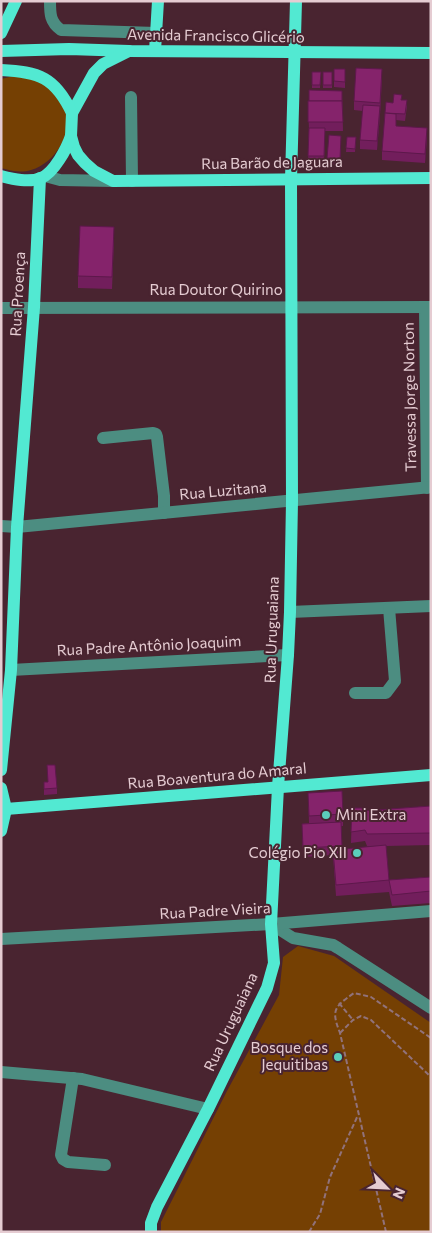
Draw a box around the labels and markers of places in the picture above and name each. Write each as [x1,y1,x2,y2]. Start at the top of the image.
place label: Mini Extra [336,805,406,823]
marker: Mini Extra [320,809,332,821]
place label: Colégio Pio XII [249,843,347,861]
marker: Colégio Pio XII [351,847,363,859]
place label: Bosque dos Jequitibas [250,1038,328,1073]
marker: Bosque dos Jequitibas [332,1051,344,1063]

